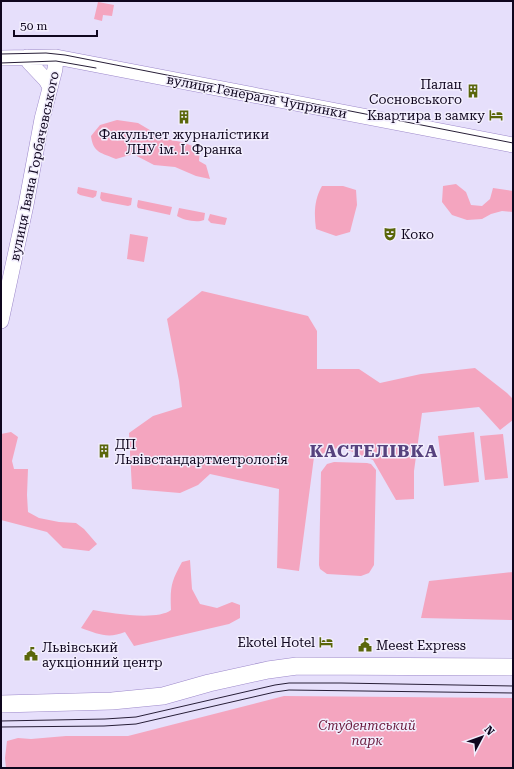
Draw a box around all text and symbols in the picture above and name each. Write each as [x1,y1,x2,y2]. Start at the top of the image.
scale bar [14,12,97,38]
text: 50 m [20,19,47,33]
street label: вулиця Івана Горбачевського [7,70,62,262]
street label: вулиця Генерала Чупринки [166,72,349,121]
place label: Палац Сосновського [369,77,462,107]
building icon: Палац Сосновського [465,83,481,99]
hotel icon: Квартира в замку [488,107,504,123]
place label: Квартира в замку [367,108,485,123]
building icon: Факультет журналістики ЛНУ ім. І. Франка [176,109,192,125]
place label: Факультет журналістики ЛНУ ім. І. Франка [99,127,270,157]
theatre icon: Коко [382,226,398,242]
place label: Коко [401,227,434,242]
place label: ДП Львівстандартметрологія [115,437,288,467]
district label: КАСТЕЛІВКА [310,441,438,461]
building icon: ДП Львівстандартметрологія [96,443,112,459]
hotel icon: Ekotel Hotel [318,634,334,650]
place label: Ekotel Hotel [237,635,315,650]
public building icon: Meest Express [357,637,373,653]
place label: Meest Express [376,638,466,653]
place label: Львівський аукціонний центр [42,640,163,670]
public building icon: Львівський аукціонний центр [23,646,39,662]
north arrow [462,717,502,757]
park label: Студентський парк [318,718,416,748]
text: N [481,723,497,739]

